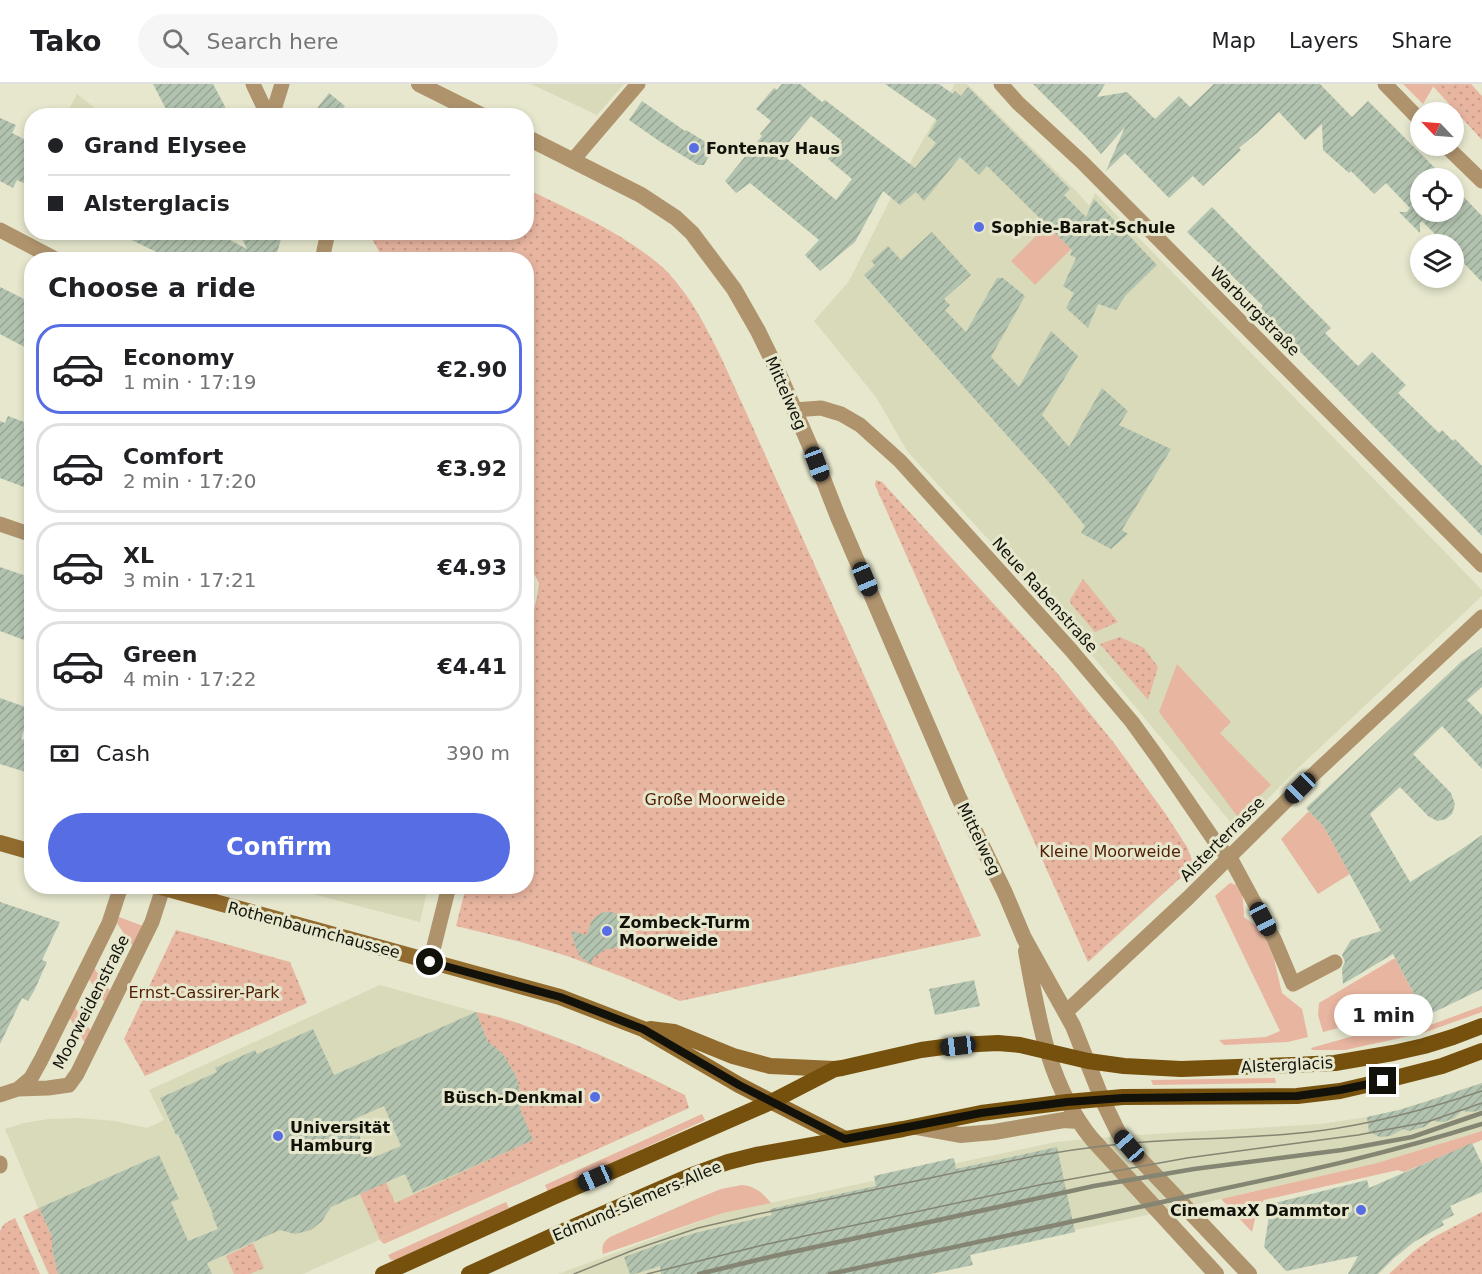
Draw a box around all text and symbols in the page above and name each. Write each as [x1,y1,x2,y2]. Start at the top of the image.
search box [138,14,558,68]
text: Tako [30,25,102,58]
icon: search [159,25,192,58]
text: Search here [207,29,339,54]
text: Map [1212,29,1256,53]
text: Layers [1289,29,1358,53]
text: Share [1391,29,1452,53]
north arrow [1410,102,1464,156]
map controls [1410,102,1464,288]
text: Grand Elysee [84,133,247,158]
place label: Fontenay Haus [706,139,840,158]
marker: Fontenay Haus [687,141,701,155]
button: locate [1410,168,1464,222]
text: Alsterglacis [84,191,230,216]
place label: Sophie-Barat-Schule [991,218,1176,237]
marker: Sophie-Barat-Schule [972,220,986,234]
button: layers [1410,234,1464,288]
street label: Warburgstraße [1206,262,1304,360]
text: Choose a ride [48,272,256,303]
icon: car [51,342,105,396]
text: Economy [123,345,234,370]
street label: Mittelweg [761,353,811,433]
text: €2.90 [437,357,507,382]
text: 1 min · 17:19 [123,370,257,394]
icon: car [51,441,105,495]
text: Comfort [123,444,223,469]
car [802,444,832,484]
text: €3.92 [437,456,507,481]
text: 2 min · 17:20 [123,469,257,493]
street label: Neue Rabenstraße [988,533,1102,657]
icon: car [51,540,105,594]
text: XL [123,543,154,568]
text: €4.93 [437,555,507,580]
car [850,559,880,599]
text: 3 min · 17:21 [123,568,257,592]
icon: car [51,639,105,693]
text: Green [123,642,197,667]
text: €4.41 [437,654,507,679]
text: 4 min · 17:22 [123,667,257,691]
icon: cash [48,737,81,770]
text: Cash [96,741,150,766]
text: 390 m [446,741,510,765]
car [1281,769,1319,807]
park label: Große Moorweide [645,790,785,809]
street label: Alsterterrasse [1176,793,1268,885]
street label: Mittelweg [953,800,1005,878]
button: Confirm [48,813,510,882]
park label: Kleine Moorweide [1039,842,1181,861]
street label: Rothenbaumchaussee [226,898,402,962]
car [1247,899,1279,939]
place label: Zombeck-Turm Moorweide [619,913,750,950]
marker: Zombeck-Turm Moorweide [600,924,614,938]
street label: Moorweidenstraße [49,932,133,1072]
route start [416,948,443,975]
park label: Ernst-Cassirer-Park [129,983,280,1002]
callout: 1 min [1334,994,1432,1036]
text: 1 min [1352,1003,1415,1027]
car [939,1035,977,1057]
street label: Alsterglacis [1241,1053,1333,1077]
route end [1369,1067,1396,1094]
place label: Büsch-Denkmal [443,1088,583,1107]
marker: Büsch-Denkmal [588,1090,602,1104]
place label: Universität Hamburg [290,1118,390,1155]
car [1110,1127,1148,1165]
marker: Universität Hamburg [271,1129,285,1143]
street label: Edmund-Siemers-Allee [550,1157,724,1245]
car [575,1162,615,1194]
place label: CinemaxX Dammtor [1170,1201,1349,1220]
marker: CinemaxX Dammtor [1354,1203,1368,1217]

